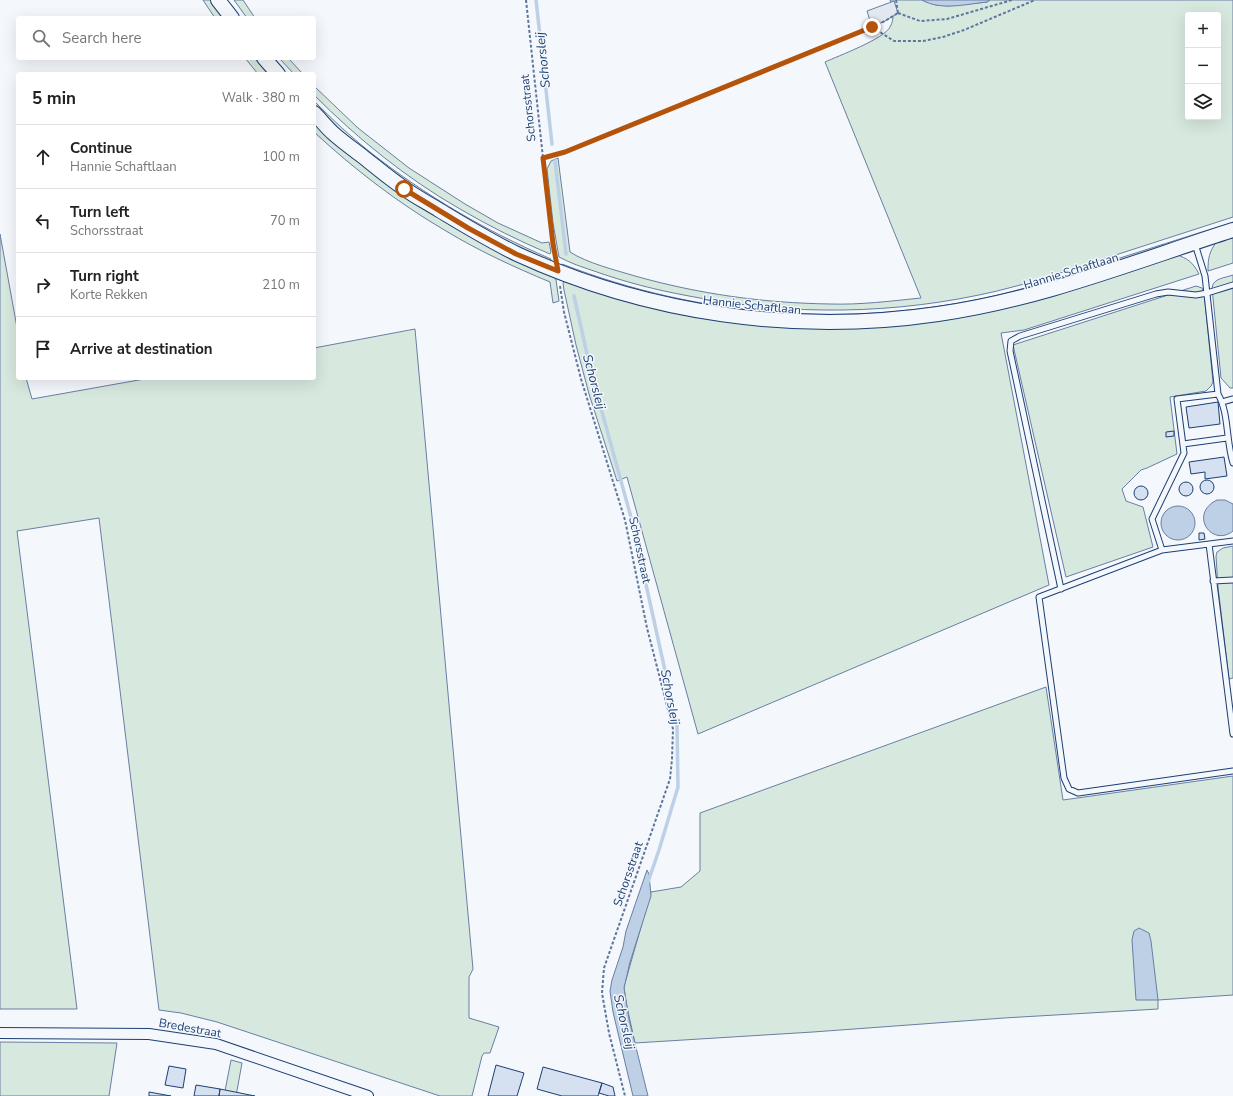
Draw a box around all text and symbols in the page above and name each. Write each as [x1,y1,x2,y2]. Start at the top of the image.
map controls [1185,12,1221,120]
button: + [1185,12,1221,48]
search box [16,16,316,60]
route end [863,18,881,36]
icon: search [30,27,52,49]
text: Search here [62,28,142,48]
water label: Schorsleij [531,30,555,89]
button: − [1185,48,1221,84]
street label: Schorsstraat [516,73,539,142]
button: layers [1185,84,1221,120]
text: 5 min [32,87,76,110]
text: Walk · 380 m [222,89,300,107]
text: Continue [70,138,132,158]
icon: ahead [32,146,54,168]
text: 100 m [262,148,300,166]
text: Hannie Schaftlaan [70,158,177,176]
route start [395,180,413,198]
text: Turn left [70,202,129,222]
icon: left [32,210,54,232]
text: 70 m [270,212,300,230]
text: Schorsstraat [70,222,143,240]
street label: Hannie Schaftlaan [1022,249,1120,293]
text: Turn right [70,266,139,286]
icon: right [32,274,54,296]
text: 210 m [262,276,300,294]
text: Korte Rekken [70,286,148,304]
street label: Hannie Schaftlaan [702,292,802,318]
icon: arrive [32,338,54,360]
text: Arrive at destination [70,339,213,359]
water label: Schorsleij [578,352,610,412]
street label: Schorsstraat [625,515,655,585]
water label: Schorsleij [656,668,684,727]
street label: Schorsstraat [609,839,647,909]
water label: Schorsleij [609,993,639,1052]
street label: Bredestraat [158,1015,223,1042]

